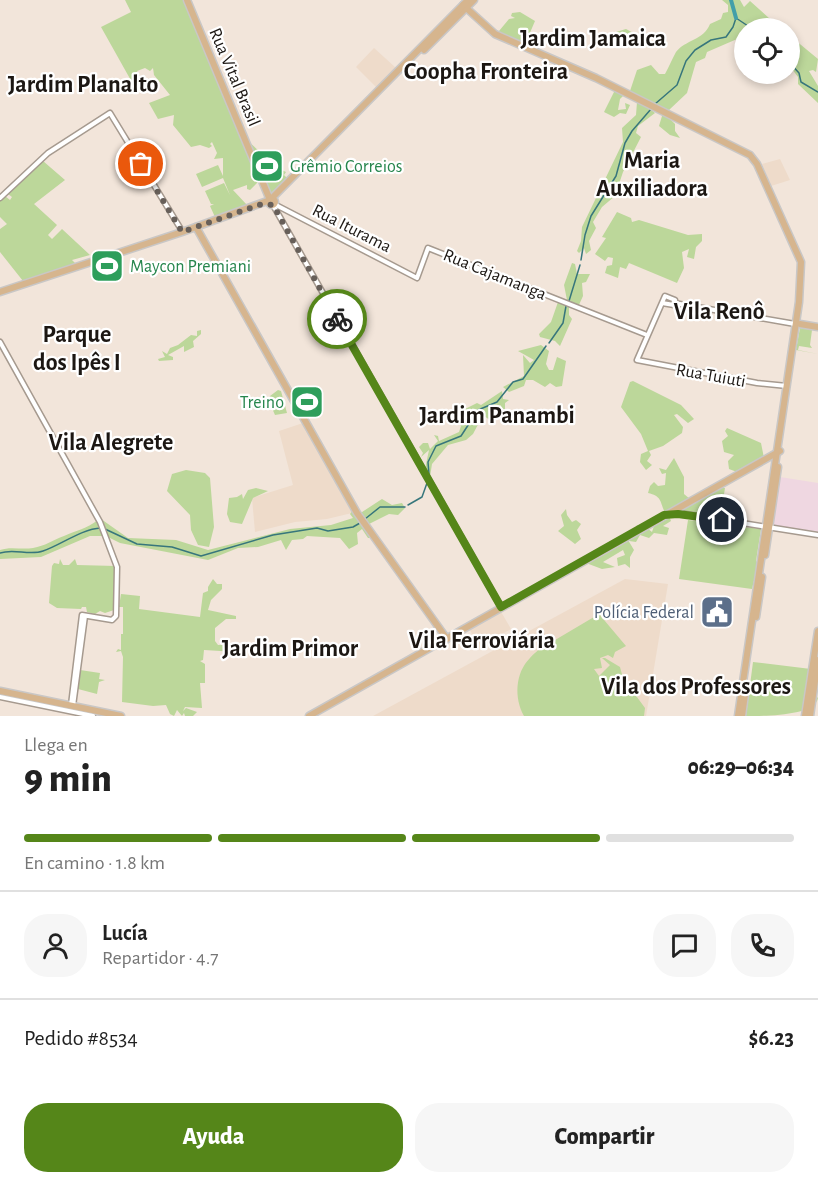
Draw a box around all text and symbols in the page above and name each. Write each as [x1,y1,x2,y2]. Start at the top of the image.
map controls [734,18,800,84]
button: locate [734,18,800,84]
street label: Rua Vital Brasil [205,26,263,129]
district label: Jardim Jamaica [520,27,666,51]
district label: Coopha Fronteira [404,60,568,84]
district label: Jardim Planalto [8,73,158,97]
pin [115,138,166,189]
icon: bag [124,147,157,180]
sports icon: Grêmio Correios [249,148,285,184]
district label: Maria Auxiliadora [596,149,708,201]
place label: Grêmio Correios [290,158,403,176]
street label: Rua Iturama [309,201,394,256]
street label: Rua Cajamanga [441,246,549,304]
sports icon: Maycon Premiani [89,248,125,284]
place label: Maycon Premiani [130,258,251,276]
courier [307,289,367,349]
district label: Vila Renô [673,300,765,324]
icon: bike [321,303,354,336]
district label: Parque dos Ipês I [33,323,121,375]
street label: Rua Tuiuti [675,361,747,391]
sports icon: Treino [289,384,325,420]
place label: Treino [240,394,284,412]
district label: Jardim Panambi [419,404,575,428]
district label: Vila Alegrete [49,431,173,455]
pin [696,494,747,545]
icon: home [705,503,738,536]
public building icon: Polícia Federal [699,594,735,630]
place label: Polícia Federal [594,604,694,622]
district label: Vila Ferroviária [409,629,555,653]
district label: Jardim Primor [222,637,359,661]
district label: Vila dos Professores [601,675,791,699]
text: Llega en [24,735,88,755]
text: 06:29–06:34 [687,756,794,778]
text: 9 min [24,760,112,799]
text: En camino · 1.8 km [24,853,165,873]
button: person [24,914,87,977]
button: chat [653,914,716,977]
button: phone [731,914,794,977]
text: Lucía [102,922,148,944]
text: Repartidor · 4.7 [102,948,219,968]
text: Pedido #8534 [24,1027,138,1049]
text: $6.23 [749,1027,794,1049]
button: Ayuda [24,1103,403,1172]
button: Compartir [415,1103,794,1172]

